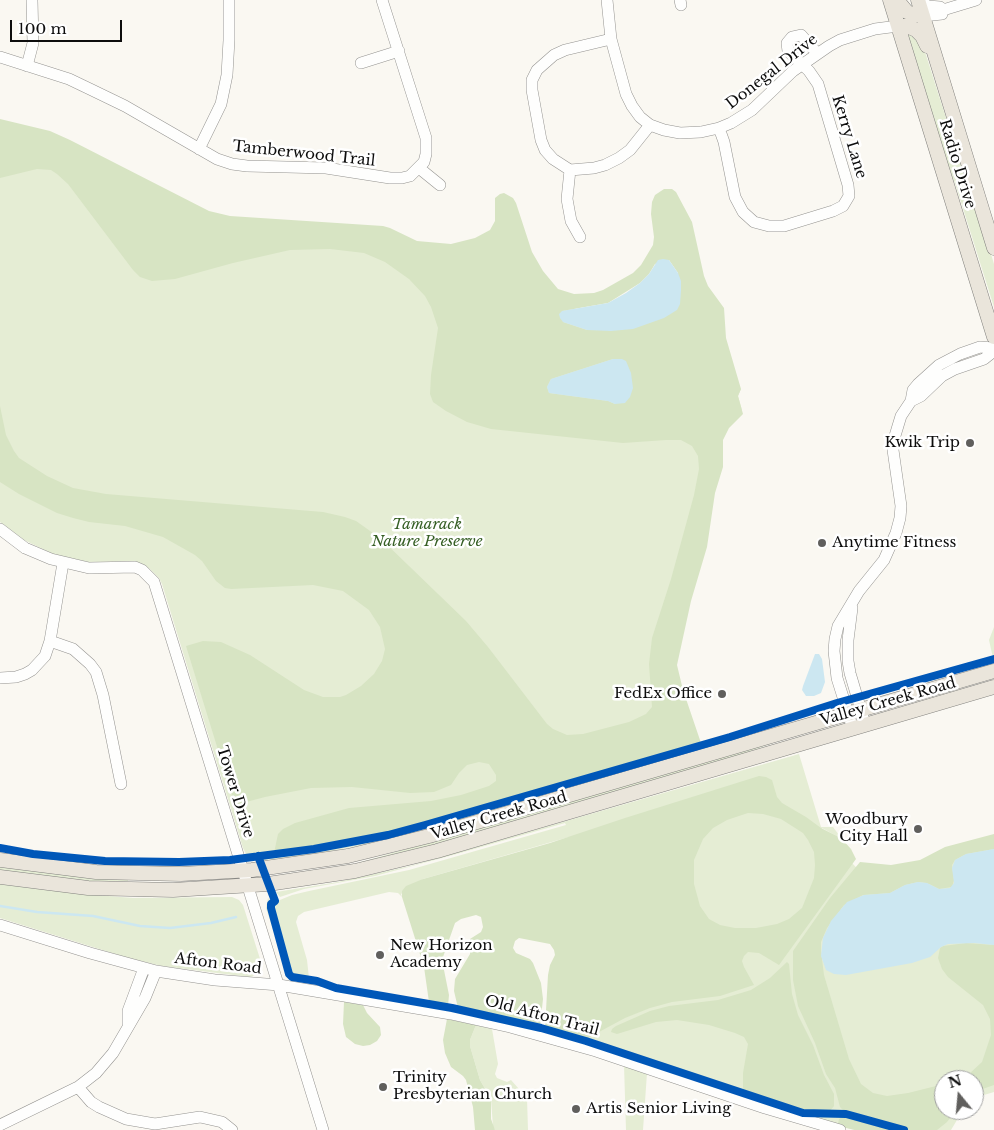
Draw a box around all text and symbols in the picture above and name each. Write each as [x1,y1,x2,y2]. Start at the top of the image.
scale bar [12,10,125,42]
text: 100 m [18,19,67,38]
street label: Donegal Drive [723,31,821,113]
street label: Kerry Lane [828,93,870,181]
street label: Radio Drive [935,117,979,211]
street label: Tamberwood Trail [232,138,376,170]
place label: Kwik Trip [884,434,960,452]
marker: Kwik Trip [964,437,976,449]
park label: Tamarack Nature Preserve [371,516,483,551]
place label: Anytime Fitness [832,534,956,552]
marker: Anytime Fitness [816,537,828,549]
street label: Valley Creek Road [818,674,958,730]
place label: FedEx Office [614,685,712,703]
marker: FedEx Office [716,688,728,700]
street label: Tower Drive [212,744,258,840]
street label: Valley Creek Road [429,788,569,844]
place label: Woodbury City Hall [825,811,908,846]
marker: Woodbury City Hall [912,823,924,835]
place label: New Horizon Academy [390,937,493,972]
marker: New Horizon Academy [374,949,386,961]
street label: Afton Road [173,950,263,978]
street label: Old Afton Trail [483,992,601,1040]
place label: Trinity Presbyterian Church [393,1069,552,1104]
north arrow [934,1070,984,1120]
text: N [946,1071,964,1092]
marker: Trinity Presbyterian Church [377,1081,389,1093]
place label: Artis Senior Living [586,1100,731,1118]
marker: Artis Senior Living [570,1103,582,1115]

